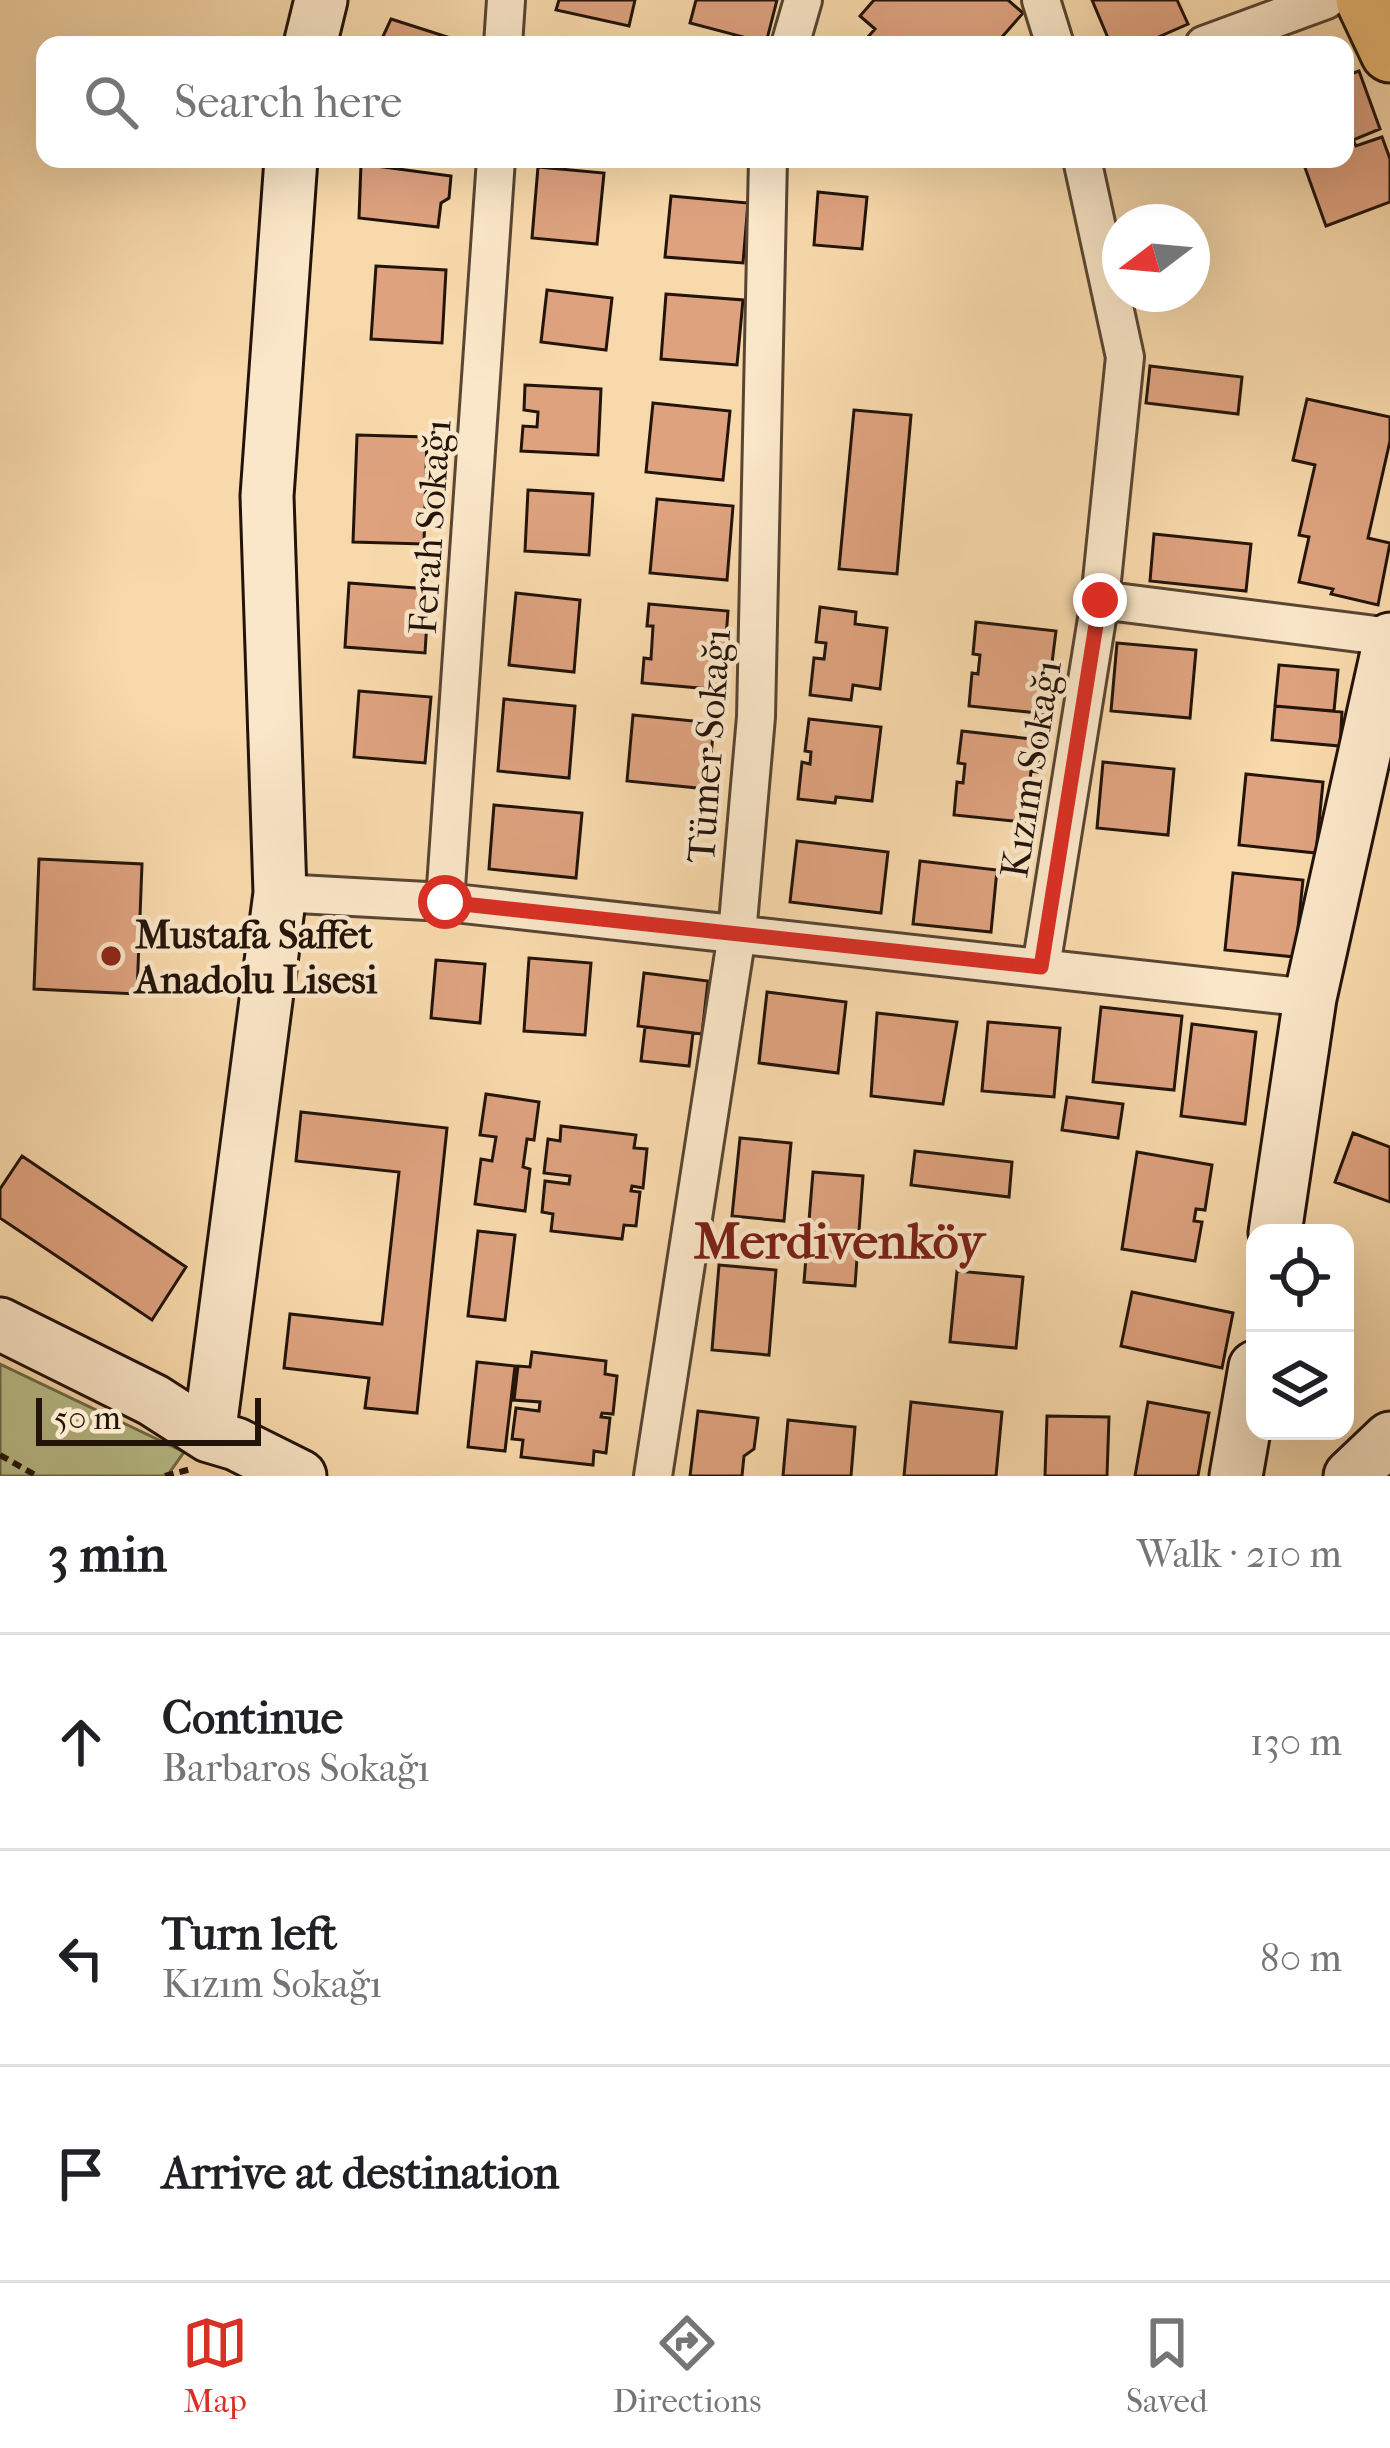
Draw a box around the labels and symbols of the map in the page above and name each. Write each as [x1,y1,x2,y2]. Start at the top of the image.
north arrow [1102,204,1210,312]
street label: Ferah Sokağı [400,418,460,636]
route end [1073,573,1127,627]
street label: Tümer Sokağı [678,627,740,864]
street label: Kızım Sokağı [991,657,1071,881]
route start [418,875,472,929]
place label: Mustafa Saffet Anadolu Lisesi [133,912,378,1003]
marker: Mustafa Saffet Anadolu Lisesi [98,943,124,969]
district label: Merdivenköy [694,1211,987,1271]
scale bar [36,1392,261,1445]

